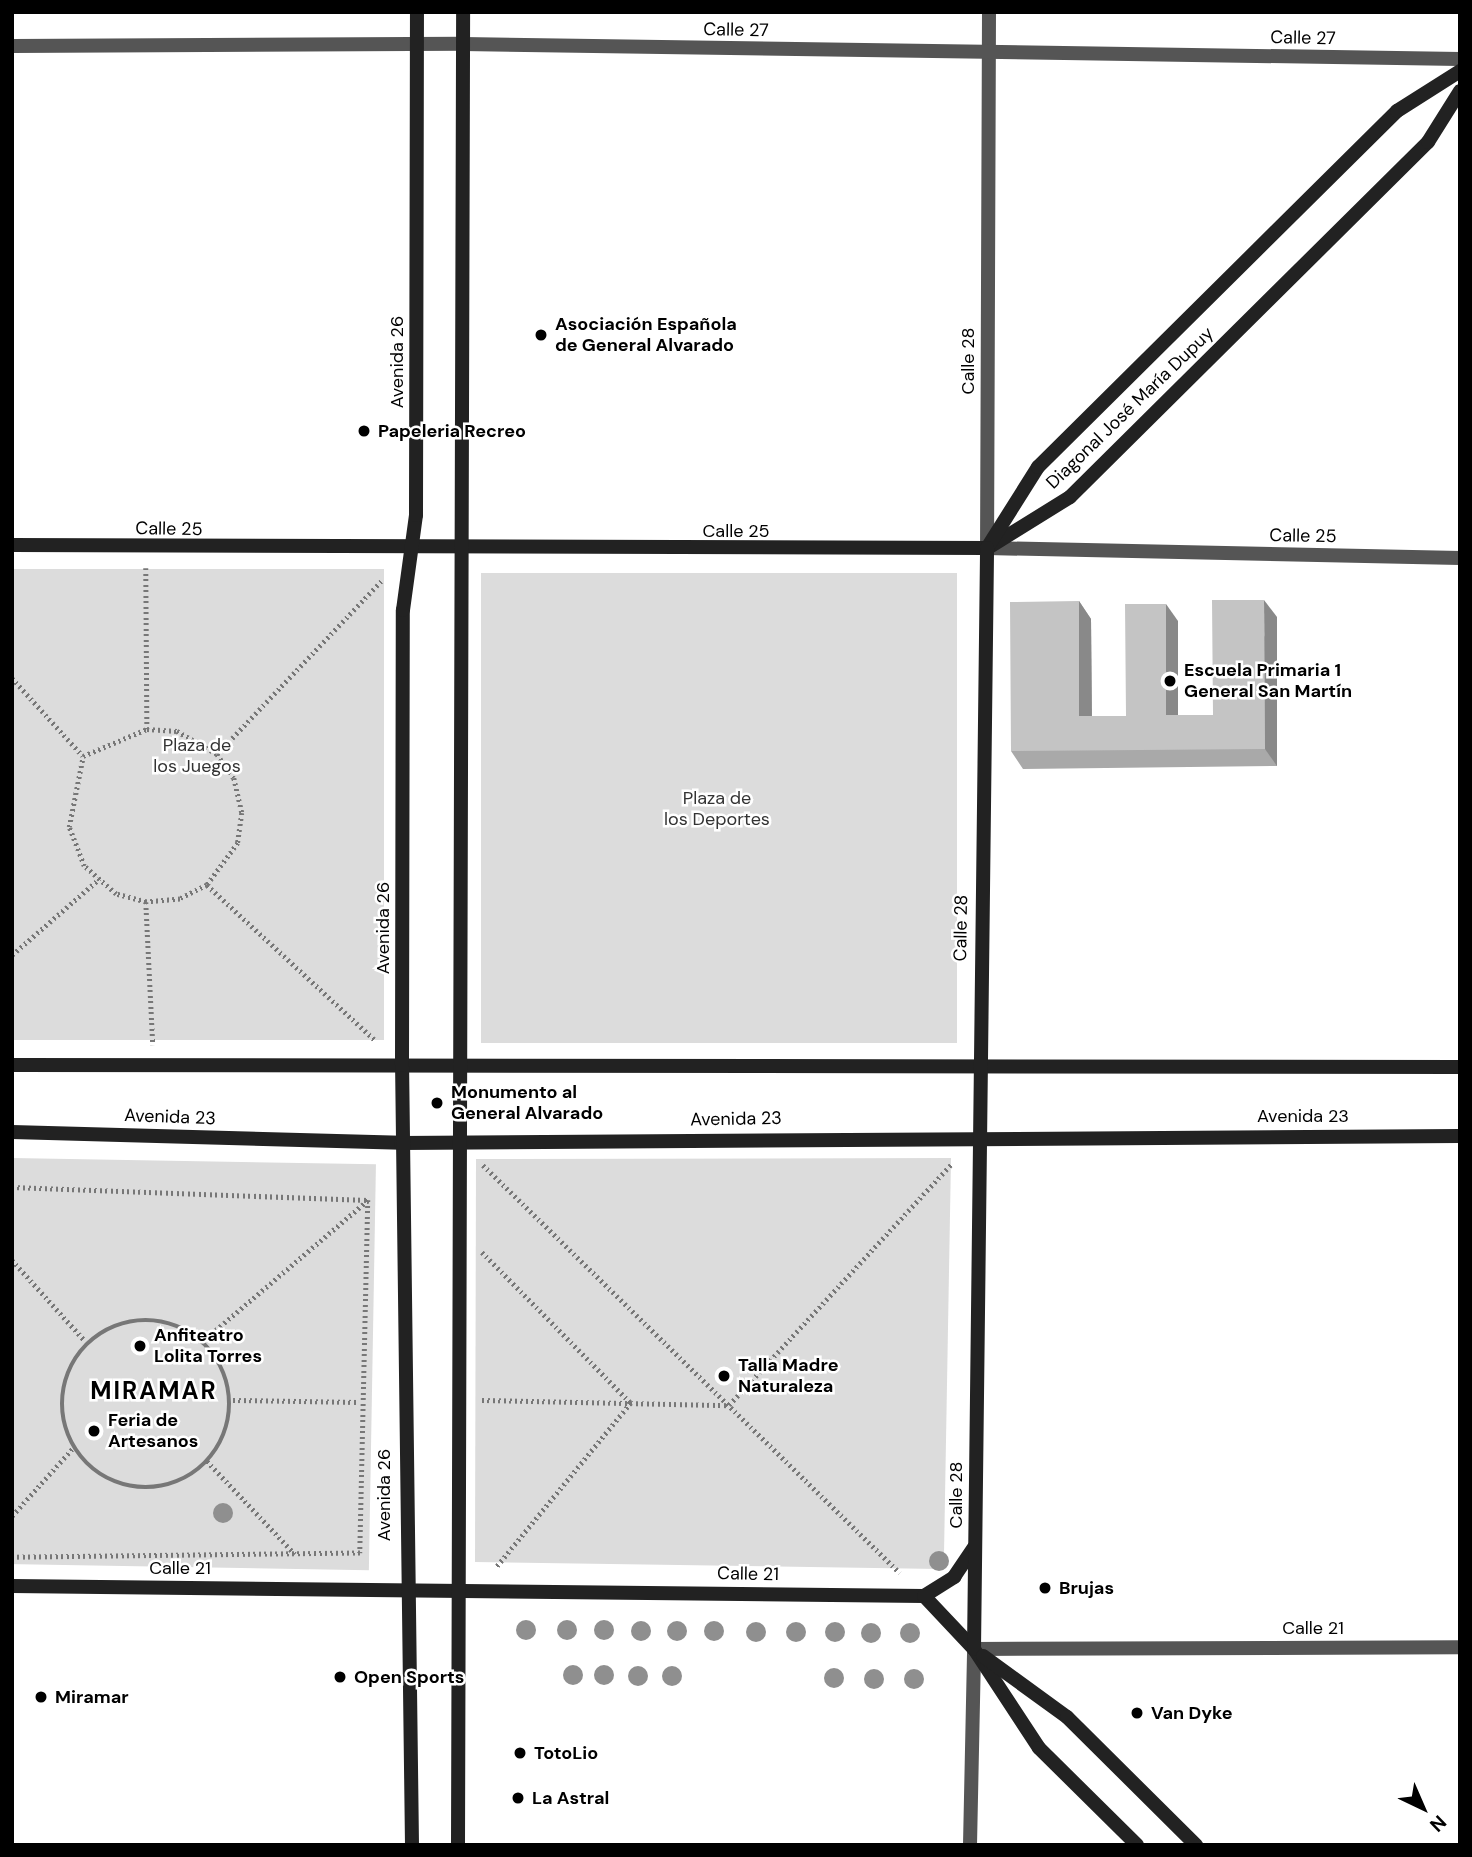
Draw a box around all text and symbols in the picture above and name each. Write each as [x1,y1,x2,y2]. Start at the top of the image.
street label: Calle 27 [703,19,769,41]
street label: Calle 27 [1270,27,1336,49]
place label: Asociación Española de General Alvarado [555,314,737,356]
street label: Avenida 26 [386,316,408,408]
street label: Diagonal José María Dupuy [1042,322,1218,494]
marker: Asociación Española de General Alvarado [533,327,549,343]
street label: Calle 28 [957,328,979,394]
place label: Papeleria Recreo [378,420,526,442]
marker: Papeleria Recreo [356,423,372,439]
street label: Calle 25 [135,518,203,540]
street label: Calle 25 [702,520,770,542]
street label: Calle 25 [1269,525,1337,547]
place label: Escuela Primaria 1 General San Martín [1184,660,1352,702]
marker: Escuela Primaria 1 General San Martín [1162,673,1178,689]
park label: Plaza de los Juegos [153,735,241,778]
park label: Plaza de los Deportes [664,788,770,830]
street label: Avenida 26 [372,882,394,974]
street label: Calle 28 [950,894,972,962]
place label: Monumento al General Alvarado [451,1082,603,1124]
marker: Monumento al General Alvarado [429,1095,445,1111]
street label: Avenida 23 [124,1105,216,1129]
street label: Avenida 23 [1257,1105,1349,1127]
street label: Avenida 23 [690,1107,782,1131]
place label: Anfiteatro Lolita Torres [154,1325,262,1368]
marker: Anfiteatro Lolita Torres [132,1338,148,1354]
place label: Talla Madre Naturaleza [738,1355,838,1398]
marker: Talla Madre Naturaleza [716,1368,732,1384]
district label: MIRAMAR [91,1377,217,1405]
place label: Feria de Artesanos [108,1410,198,1452]
marker: Feria de Artesanos [86,1423,102,1439]
street label: Avenida 26 [373,1449,395,1541]
street label: Calle 28 [945,1462,967,1528]
street label: Calle 21 [149,1557,211,1579]
street label: Calle 21 [717,1563,779,1585]
place label: Brujas [1059,1577,1114,1599]
marker: Brujas [1037,1580,1053,1596]
street label: Calle 21 [1282,1617,1344,1639]
place label: Open Sports [354,1666,464,1688]
marker: Open Sports [332,1669,348,1685]
place label: Miramar [55,1686,129,1708]
marker: Miramar [33,1689,49,1705]
place label: Van Dyke [1151,1702,1233,1724]
marker: Van Dyke [1129,1705,1145,1721]
place label: TotoLio [534,1742,598,1764]
marker: TotoLio [512,1745,528,1761]
north arrow [1388,1773,1458,1843]
place label: La Astral [532,1787,609,1809]
marker: La Astral [510,1790,526,1806]
text: N [1424,1810,1452,1837]

